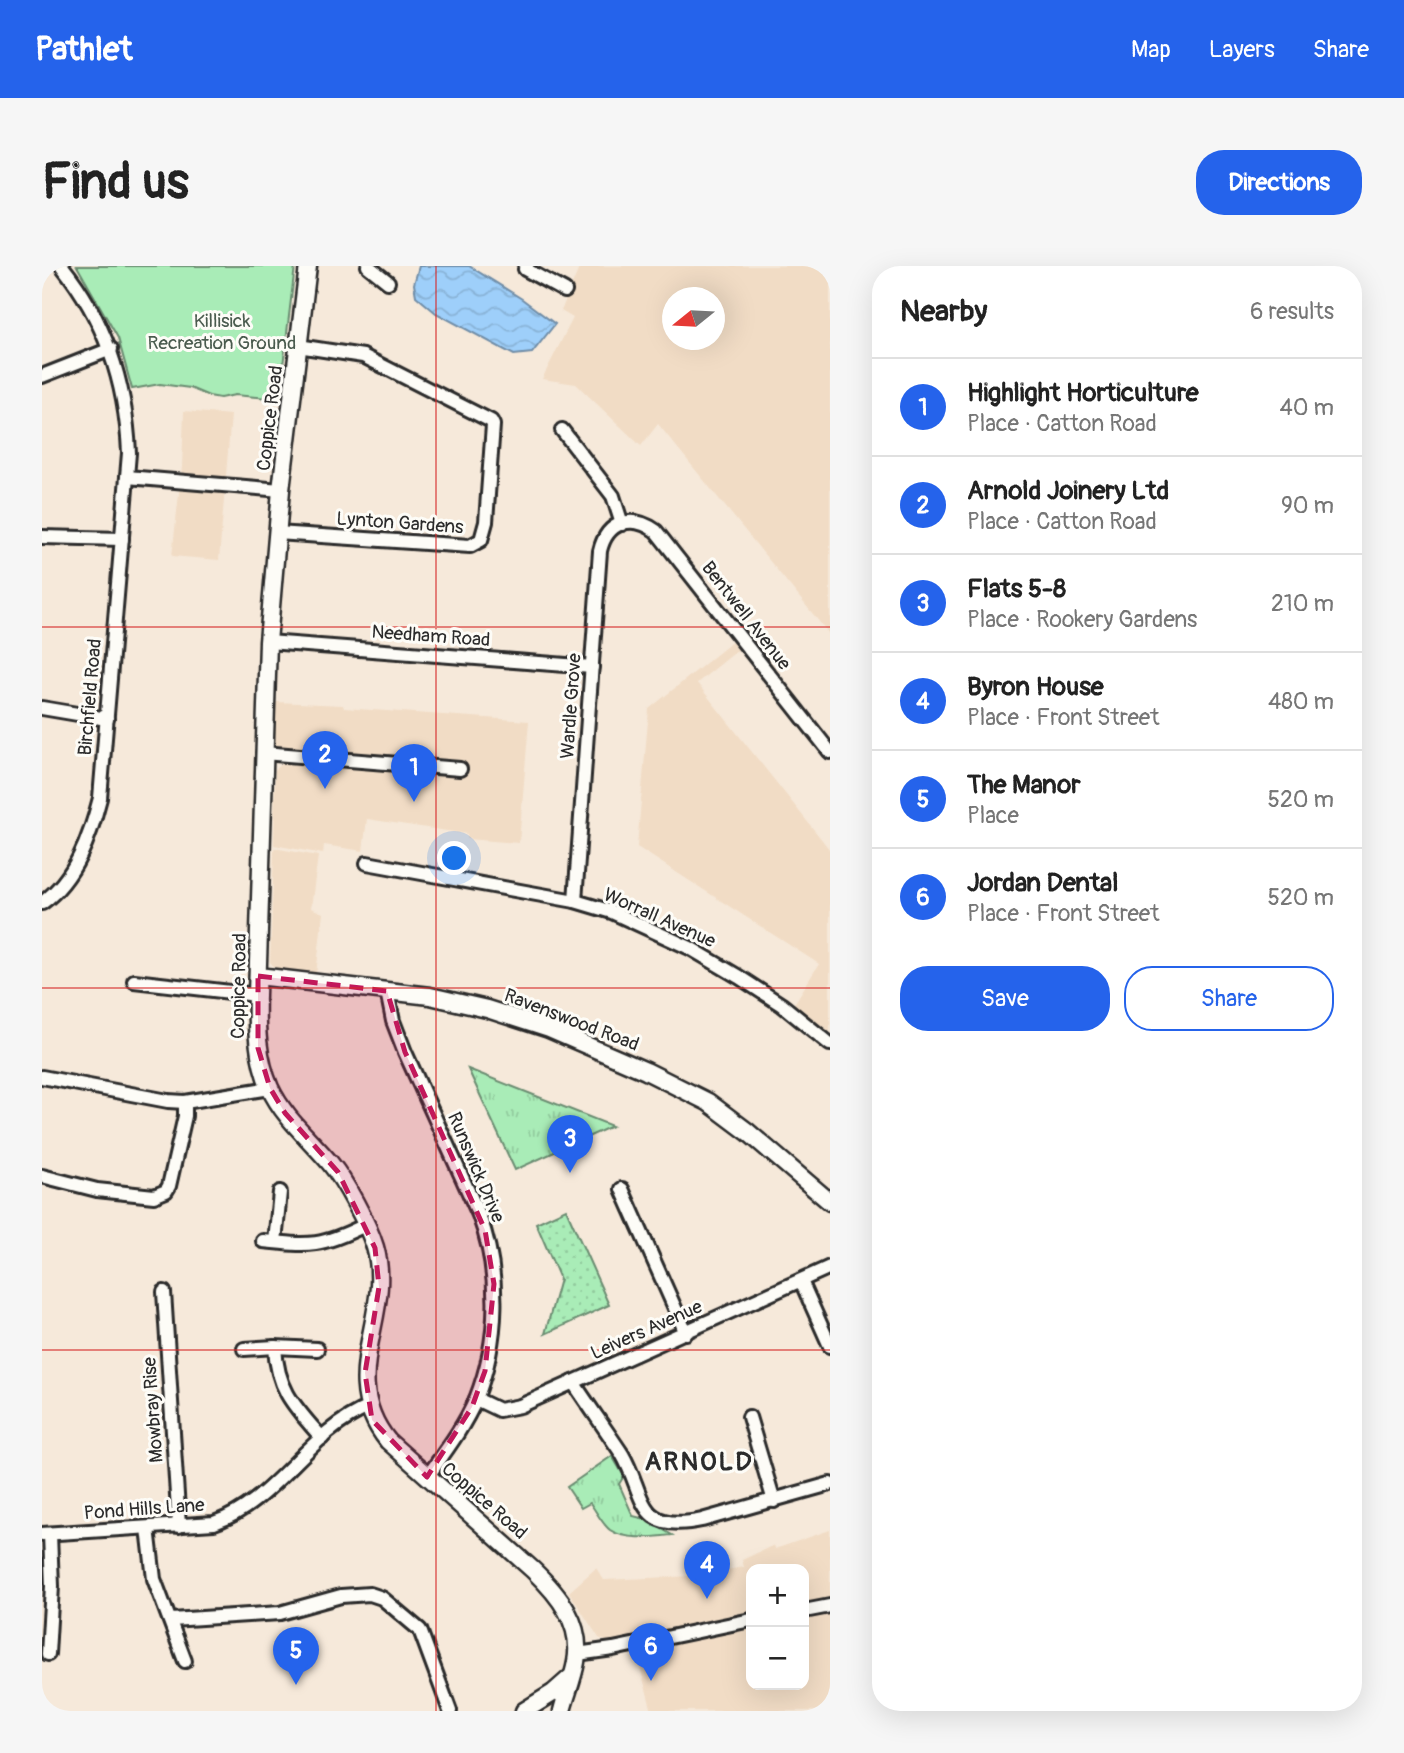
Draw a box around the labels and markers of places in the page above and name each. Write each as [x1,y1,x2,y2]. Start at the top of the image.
pin: 2 [302,731,348,789]
pin: 1 [391,744,437,802]
pin: 3 [547,1115,593,1173]
pin: 4 [684,1541,730,1599]
pin: 6 [628,1623,674,1681]
pin: 5 [273,1627,319,1685]

